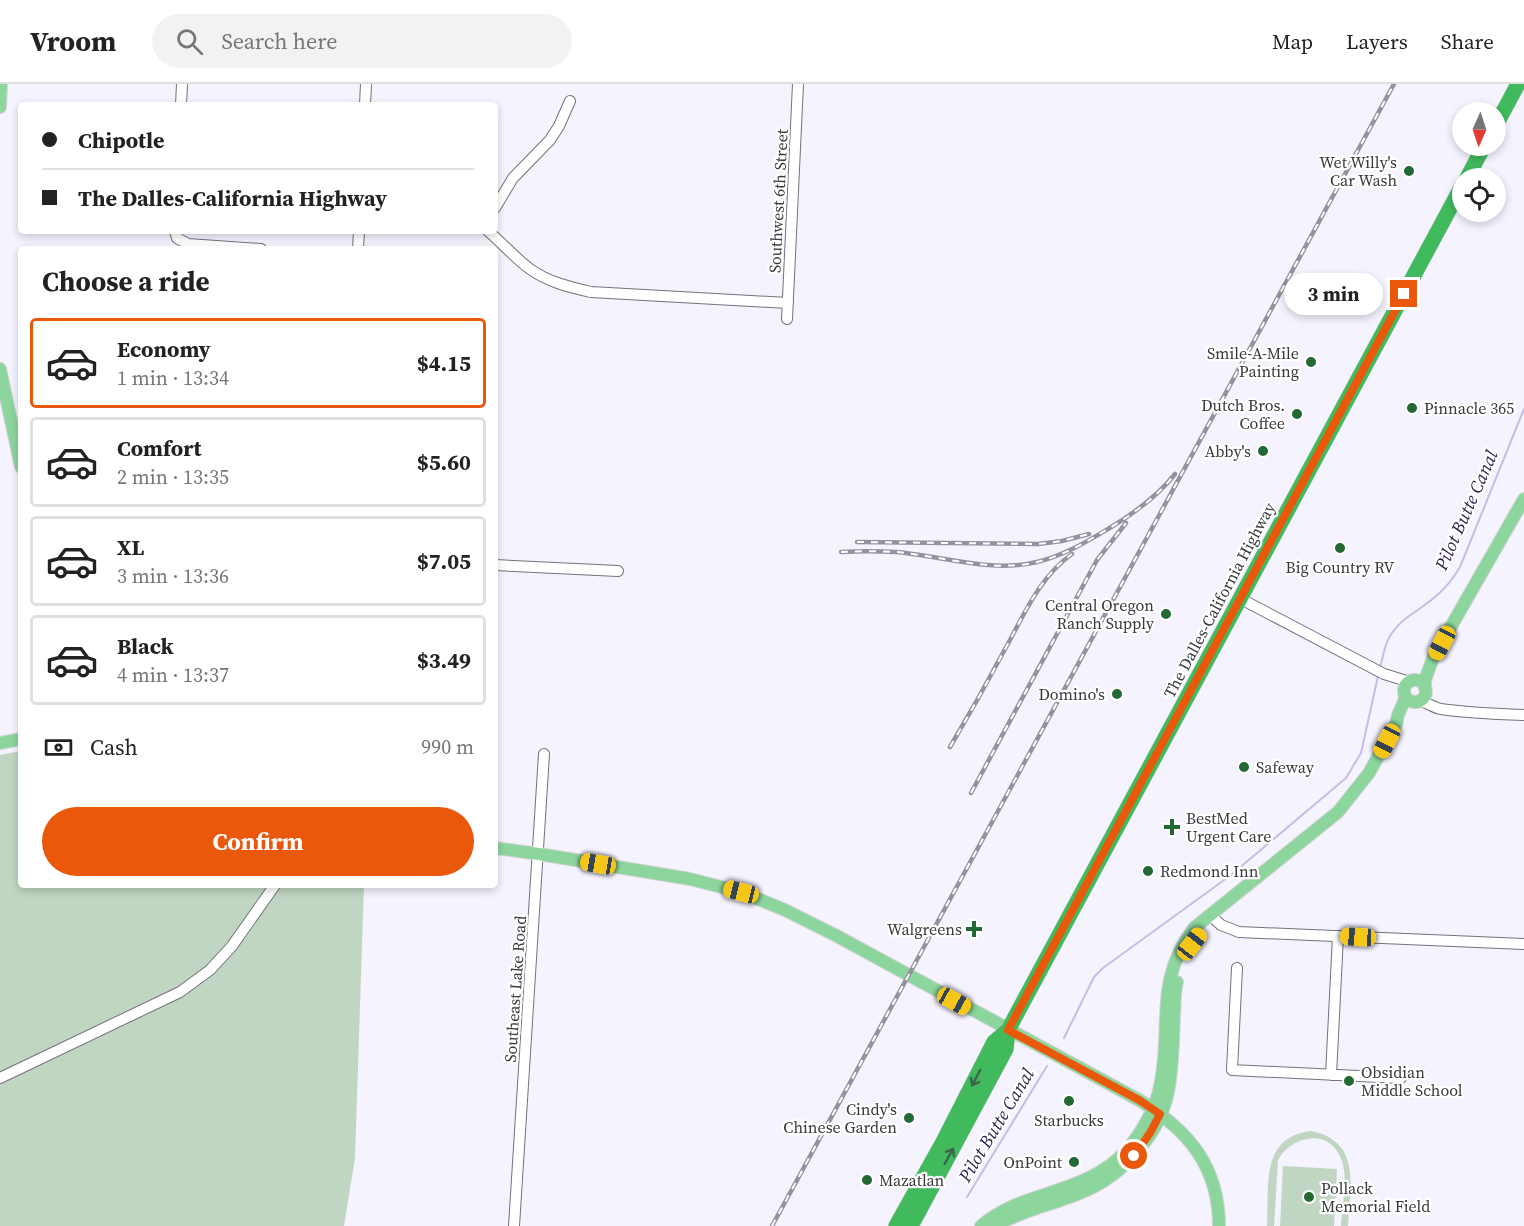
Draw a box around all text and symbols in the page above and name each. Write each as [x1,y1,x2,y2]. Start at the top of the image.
search box [152,14,572,68]
text: Vroom [30,22,116,60]
icon: search [173,25,206,58]
text: Search here [221,26,337,56]
text: Map [1272,27,1313,56]
text: Layers [1346,27,1408,56]
text: Share [1441,27,1494,56]
north arrow [1452,102,1506,156]
map controls [1452,102,1506,222]
text: Chipotle [78,125,165,155]
street label: Southwest 6th Street [763,128,793,274]
place label: Wet Willy's Car Wash [1319,151,1397,191]
marker: Wet Willy's Car Wash [1402,164,1416,178]
button: locate [1452,168,1506,222]
text: The Dalles-California Highway [78,183,387,213]
text: Choose a ride [42,263,210,300]
callout: 3 min [1284,273,1383,315]
text: 3 min [1308,280,1359,308]
route end [1390,280,1417,307]
text: Economy [117,334,211,364]
icon: car [45,336,99,390]
place label: Smile-A-Mile Painting [1207,342,1299,382]
text: $4.15 [417,348,471,378]
marker: Smile-A-Mile Painting [1304,355,1318,369]
text: 1 min · 13:34 [117,364,229,392]
place label: Dutch Bros. Coffee [1201,394,1285,434]
place label: Pinnacle 365 [1424,397,1514,419]
marker: Pinnacle 365 [1405,401,1419,415]
marker: Dutch Bros. Coffee [1290,407,1304,421]
text: Comfort [117,433,201,463]
icon: car [45,435,99,489]
place label: Abby's [1205,440,1251,462]
marker: Abby's [1256,444,1270,458]
water label: Pilot Butte Canal [1428,446,1504,575]
text: $5.60 [417,447,471,477]
text: 2 min · 13:35 [117,463,229,491]
street label: The Dalles-California Highway [1158,498,1280,702]
text: XL [117,532,144,562]
icon: car [45,534,99,588]
marker: Big Country RV [1333,541,1347,555]
text: $7.05 [417,546,471,576]
place label: Big Country RV [1286,556,1395,578]
text: 3 min · 13:36 [117,562,229,590]
place label: Central Oregon Ranch Supply [1045,594,1155,634]
marker: Central Oregon Ranch Supply [1159,607,1173,621]
car [1426,623,1458,663]
text: Black [117,631,174,661]
icon: car [45,633,99,687]
text: $3.49 [417,645,471,675]
text: 4 min · 13:37 [117,661,229,689]
place label: Domino's [1038,683,1105,705]
marker: Domino's [1110,687,1124,701]
car [1371,721,1403,761]
icon: cash [42,731,75,764]
text: Cash [90,732,138,762]
text: 990 m [421,733,474,761]
place label: Safeway [1256,756,1315,778]
marker: Safeway [1237,760,1251,774]
button: Confirm [42,807,474,876]
place label: BestMed Urgent Care [1186,807,1272,847]
marker: BestMed Urgent Care [1163,818,1181,836]
car [579,852,617,876]
place label: Redmond Inn [1160,860,1259,882]
marker: Redmond Inn [1141,864,1155,878]
car [721,879,761,905]
street label: Southeast Lake Road [499,915,531,1063]
place label: Walgreens [887,918,962,940]
marker: Walgreens [967,922,981,936]
car [1174,924,1210,964]
car [1340,927,1376,947]
car [934,984,974,1018]
place label: Obsidian Middle School [1361,1061,1463,1101]
water label: Pilot Butte Canal [952,1063,1040,1187]
one-way arrow [970,1069,982,1086]
marker: Obsidian Middle School [1342,1074,1356,1088]
marker: Starbucks [1062,1094,1076,1108]
place label: Cindy's Chinese Garden [783,1098,897,1138]
place label: Starbucks [1034,1109,1104,1131]
marker: Cindy's Chinese Garden [902,1111,916,1125]
route start [1120,1142,1147,1169]
one-way arrow [944,1148,955,1166]
place label: OnPoint [1004,1151,1063,1173]
marker: OnPoint [1067,1155,1081,1169]
place label: Mazatlan [879,1169,945,1191]
marker: Mazatlan [860,1173,874,1187]
place label: Pollack Memorial Field [1321,1177,1430,1217]
marker: Pollack Memorial Field [1302,1190,1316,1204]

